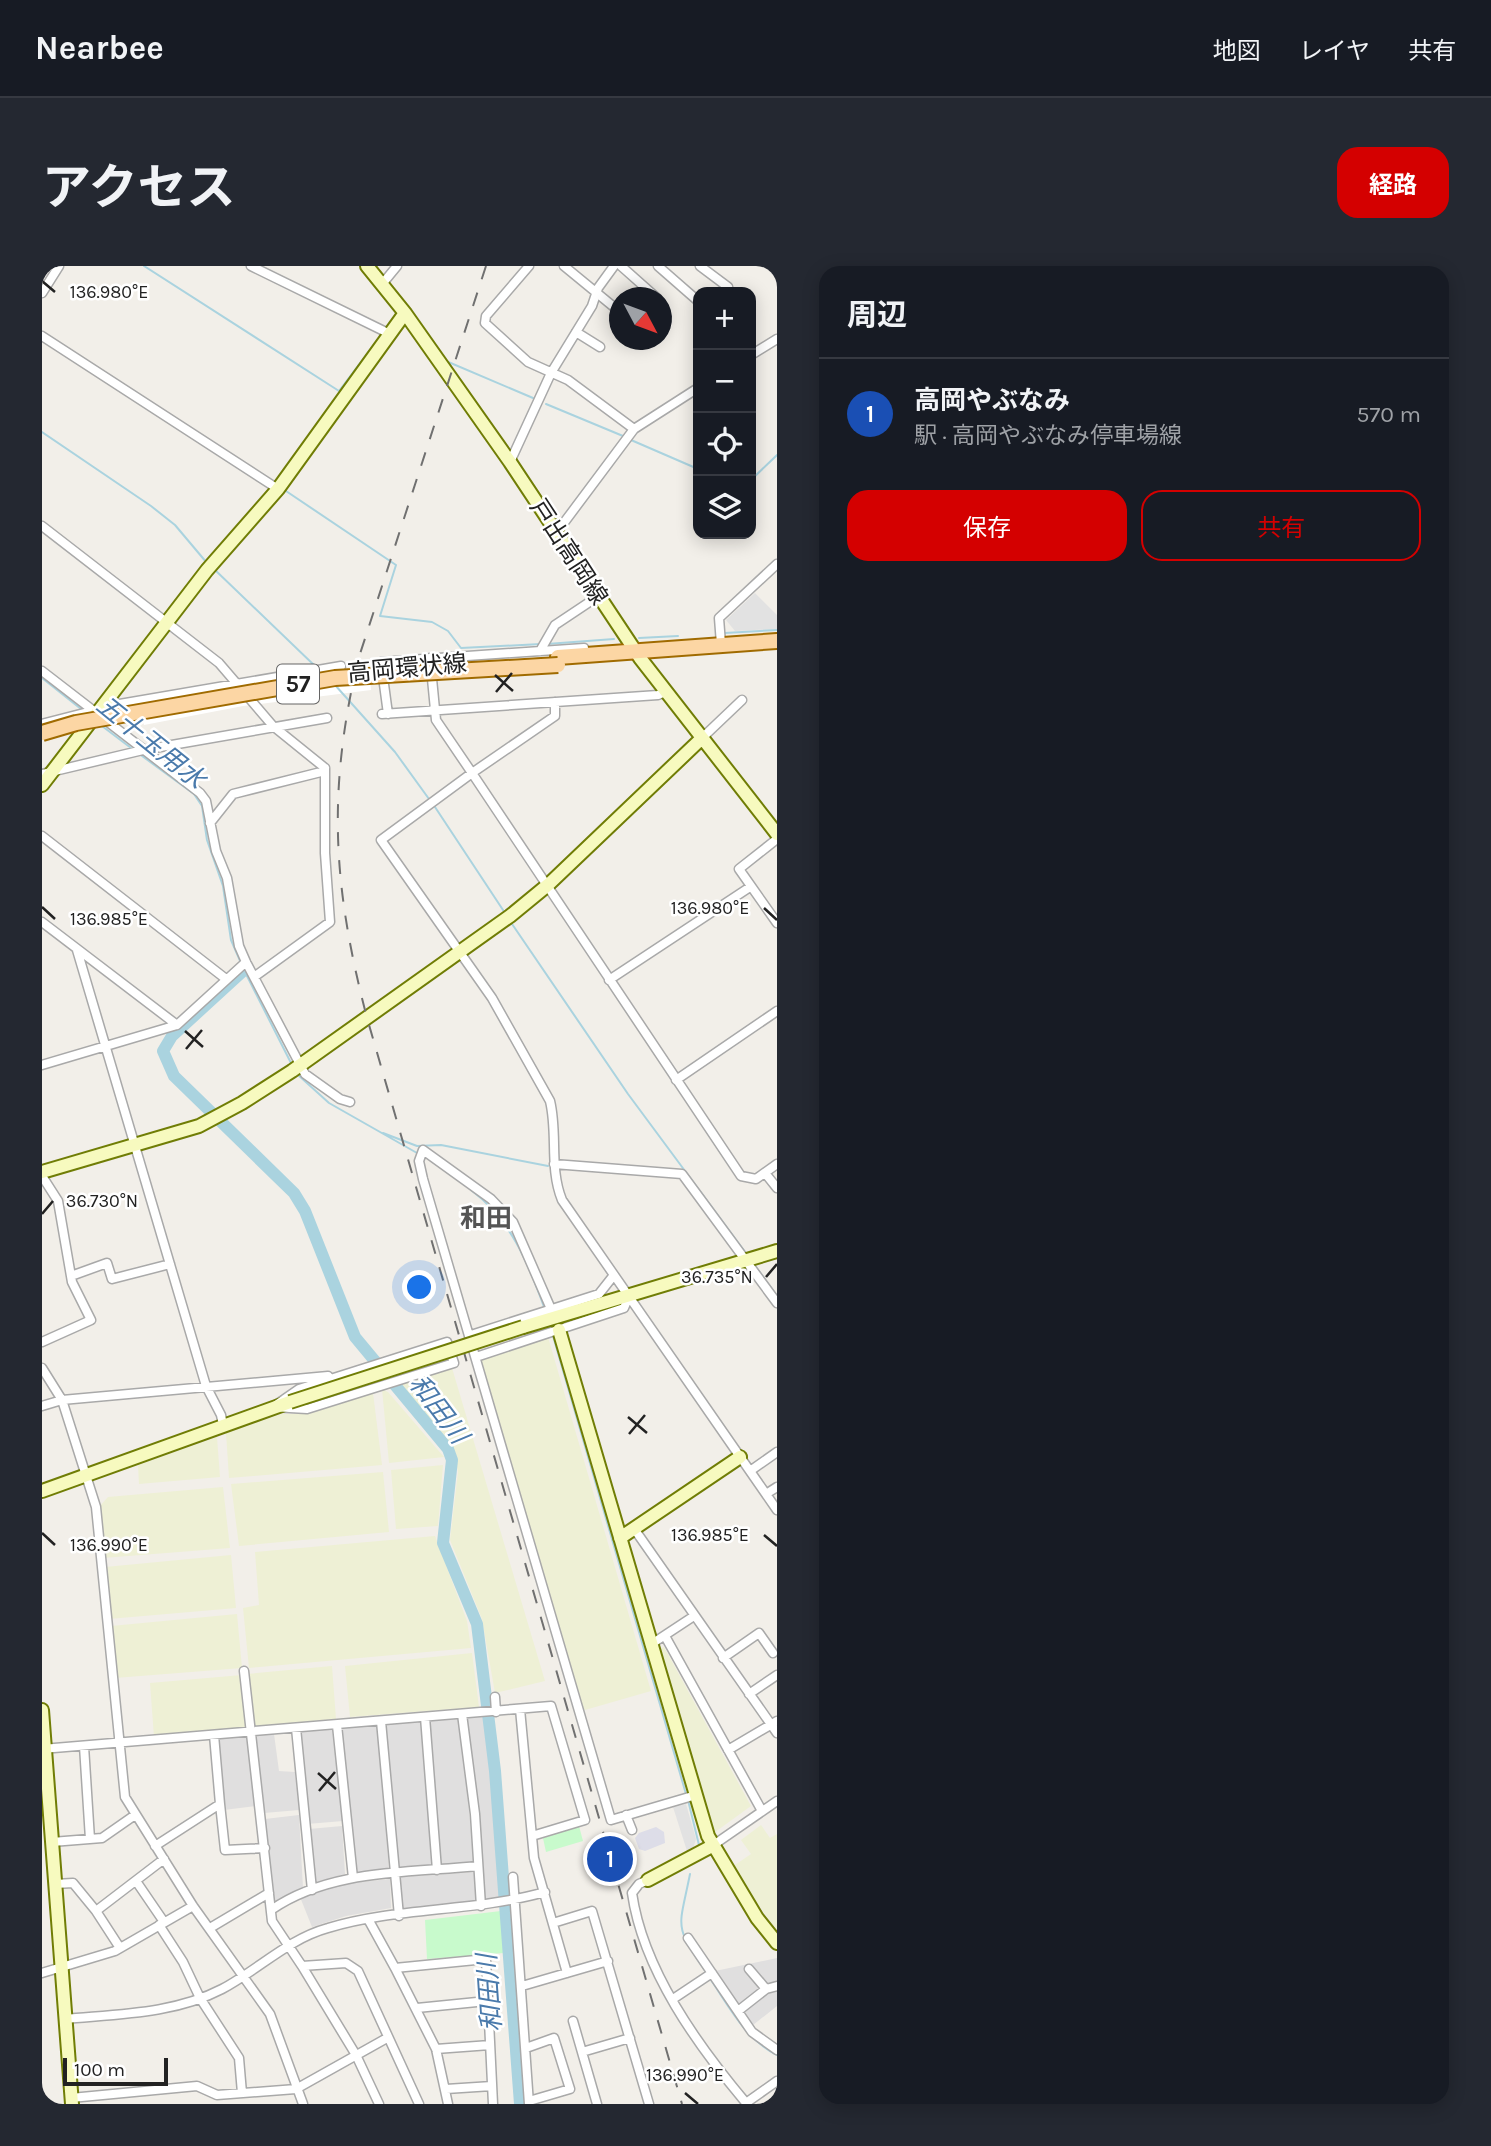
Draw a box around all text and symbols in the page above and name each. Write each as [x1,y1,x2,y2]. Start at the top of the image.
text: Nearbee [35,29,164,67]
text: 地図 [1213,37,1261,65]
text: レイヤ [1299,37,1370,65]
text: 共有 [1408,37,1456,65]
button: 経路 [1337,147,1449,218]
text: アクセス [42,159,236,216]
text: 136.980°E [70,281,148,303]
north arrow [609,287,672,350]
map controls [693,287,756,539]
button: + [693,287,756,350]
text: 周辺 [847,297,907,333]
button: − [693,350,756,413]
text: 高岡やぶなみ [914,385,1070,416]
text: 1 [866,401,874,428]
text: 570 m [1357,401,1421,428]
button: locate [693,413,756,476]
text: 駅 · 高岡やぶなみ停車場線 [914,422,1182,449]
button: layers [693,476,756,539]
button: 保存 [847,490,1127,561]
button: 共有 [1141,490,1421,561]
street label: 戸出高岡線 [525,494,613,610]
street label: 高岡環状線 [346,649,468,687]
road number: 57 [277,664,319,704]
water label: 五十玉用水 [90,689,213,797]
text: 136.980°E [671,897,749,919]
text: 136.985°E [70,908,148,930]
text: 36.730°N [66,1190,138,1212]
district label: 和田 [460,1203,512,1234]
text: 36.735°N [681,1266,753,1288]
your location [402,1270,436,1304]
water label: 和田川 [403,1369,476,1452]
text: 136.985°E [671,1524,749,1546]
text: 136.990°E [70,1534,148,1556]
pin: 1 [587,1833,633,1885]
water label: 和田川 [471,1950,508,2033]
scale bar [63,2055,168,2087]
text: 100 m [74,2059,125,2081]
text: 136.990°E [646,2064,724,2086]

